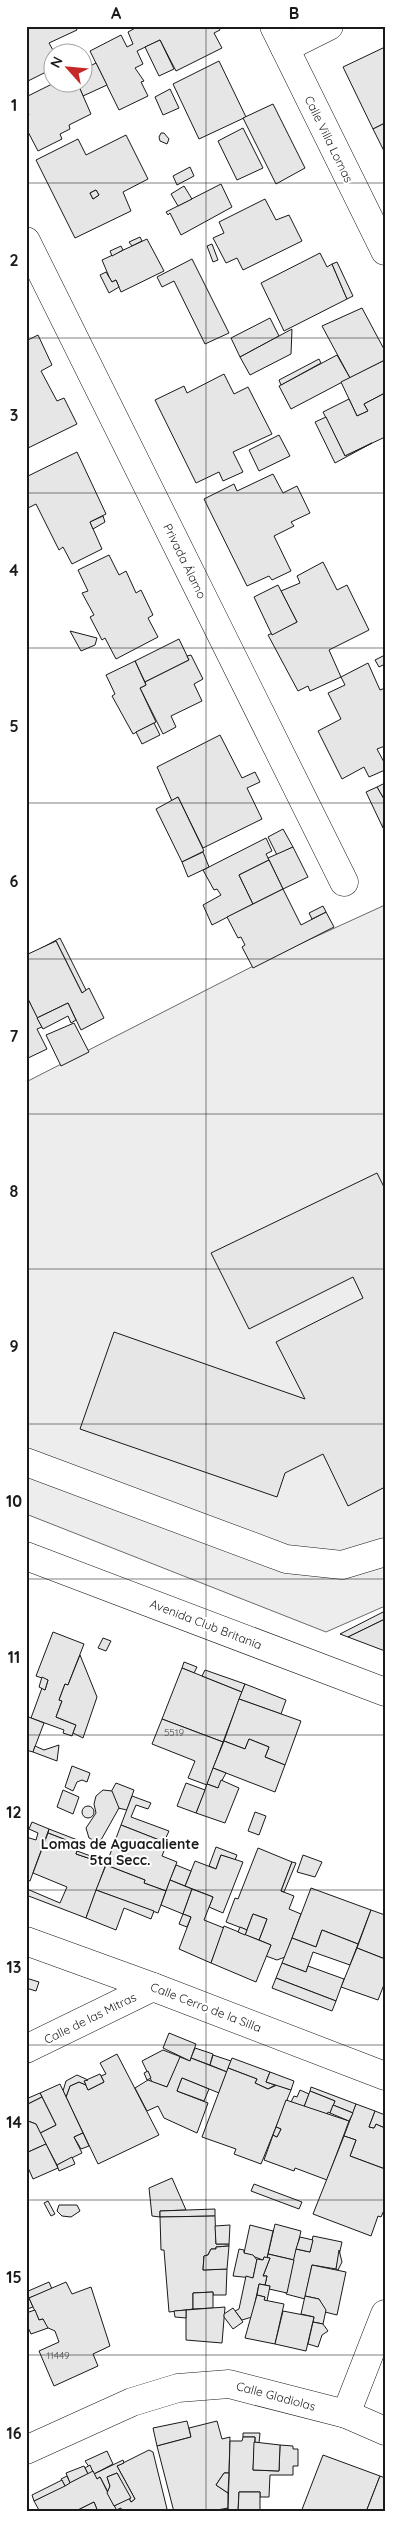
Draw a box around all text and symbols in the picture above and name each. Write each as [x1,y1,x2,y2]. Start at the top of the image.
text: A [111,3,122,23]
text: B [289,3,299,23]
north arrow [42,42,92,92]
text: N [46,53,67,71]
street label: Calle Villa Lomas [302,93,357,185]
text: 1 [11,95,17,115]
text: 2 [9,250,19,270]
text: 3 [10,405,18,425]
street label: Privada Álamo [160,521,210,601]
text: 4 [9,560,19,580]
text: 5 [9,716,19,736]
text: 6 [10,871,19,891]
text: 7 [10,1026,19,1046]
text: 8 [10,1181,19,1201]
text: 9 [9,1336,19,1356]
text: 10 [6,1491,22,1511]
street label: Avenida Club Britania [148,1596,264,1652]
text: 11 [8,1647,20,1667]
house number: 5519 [164,1726,185,1739]
text: 12 [6,1802,22,1822]
district label: Lomas de Aguacaliente 5ta Secc. [41,1835,199,1869]
text: 13 [7,1957,21,1977]
street label: Calle Cerro de la Silla [149,1979,263,2035]
street label: Calle de las Mitras [41,1989,139,2047]
text: 14 [6,2112,22,2132]
text: 15 [6,2267,22,2287]
house number: 11449 [46,2349,70,2362]
street label: Calle Gladiolas [235,2378,318,2414]
text: 16 [6,2423,22,2443]

